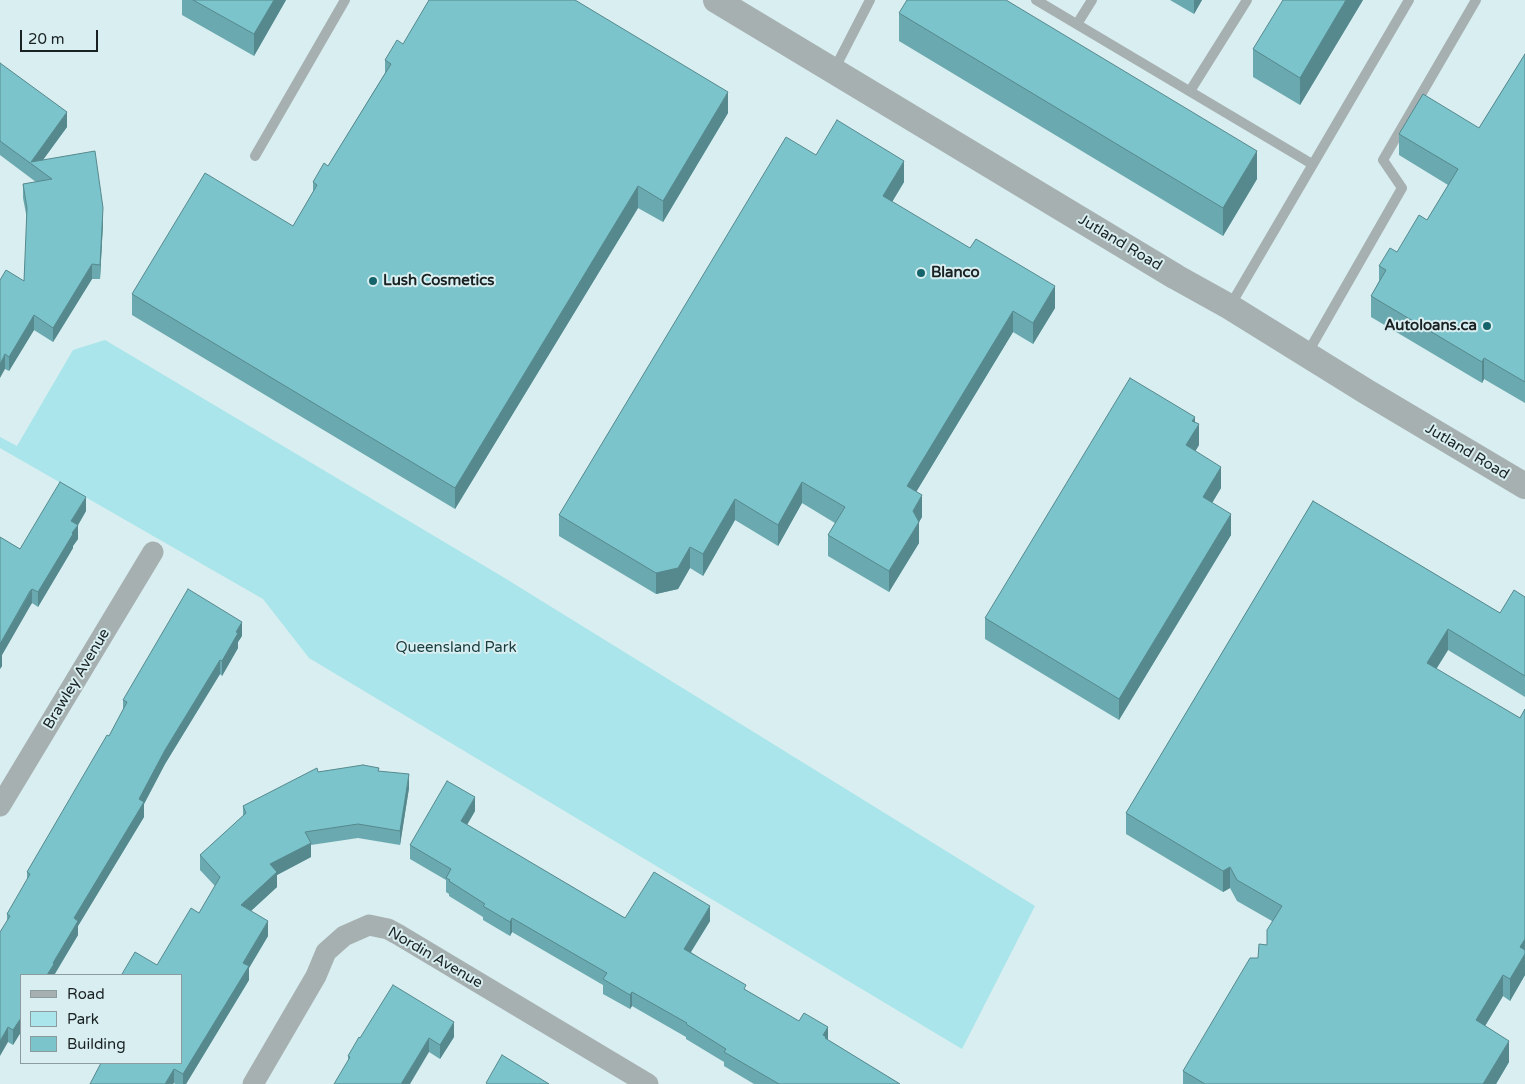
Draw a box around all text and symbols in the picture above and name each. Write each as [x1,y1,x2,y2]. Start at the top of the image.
scale bar [22,20,100,52]
text: 20 m [28,30,65,48]
street label: Jutland Road [1075,211,1165,275]
place label: Blanco [931,264,980,282]
marker: Blanco [915,267,927,279]
place label: Lush Cosmetics [383,272,494,290]
marker: Lush Cosmetics [367,275,379,287]
place label: Autoloans.ca [1384,317,1477,335]
marker: Autoloans.ca [1481,320,1493,332]
street label: Jutland Road [1422,420,1512,484]
street label: Brawley Avenue [40,626,114,732]
park label: Queensland Park [395,639,517,657]
street label: Nordin Avenue [384,924,486,992]
legend [20,974,182,1064]
text: Road [67,985,105,1003]
text: Park [67,1010,99,1028]
text: Building [67,1035,126,1053]

